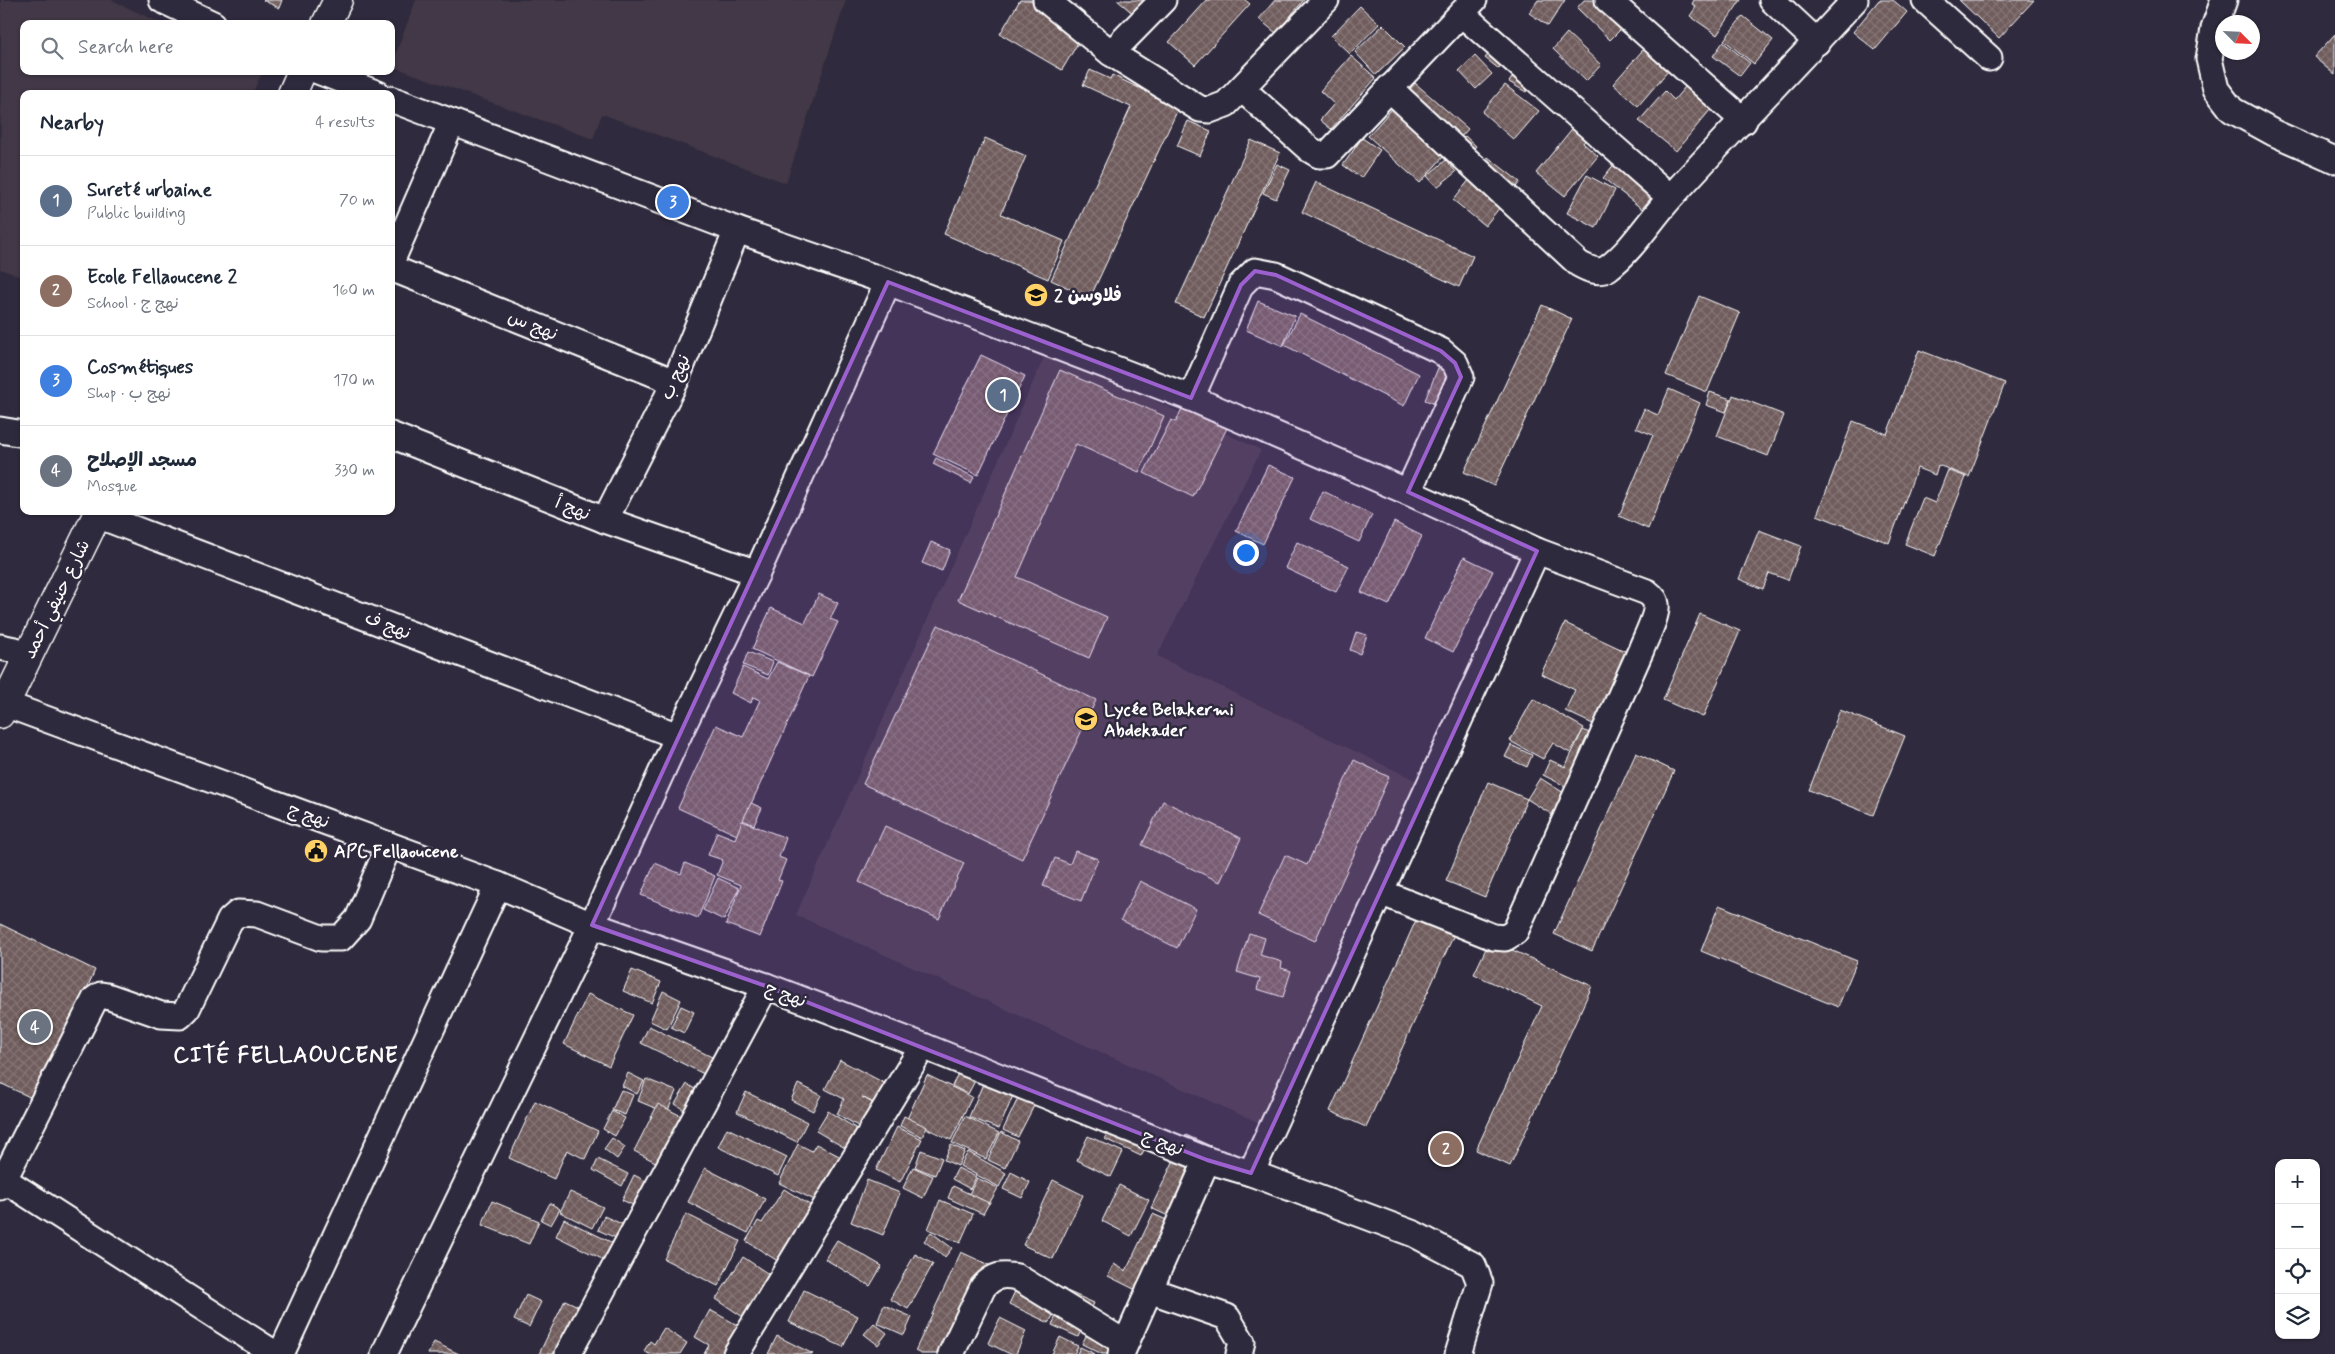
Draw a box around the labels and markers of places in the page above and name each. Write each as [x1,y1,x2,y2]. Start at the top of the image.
pin: 3 [657,183,689,221]
school or university icon: فلاوسن 2 [1023,282,1049,308]
place label: فلاوسن 2 [1054,284,1122,308]
pin: 1 [987,376,1019,414]
place label: Lycée Belakermi Abdekader [1104,698,1234,743]
school or university icon: Lycée Belakermi Abdekader [1073,706,1099,732]
public building icon: APC Fellaoucene [303,838,329,864]
place label: APC Fellaoucene [334,840,459,864]
pin: 4 [19,1008,51,1046]
pin: 2 [1430,1130,1462,1168]

